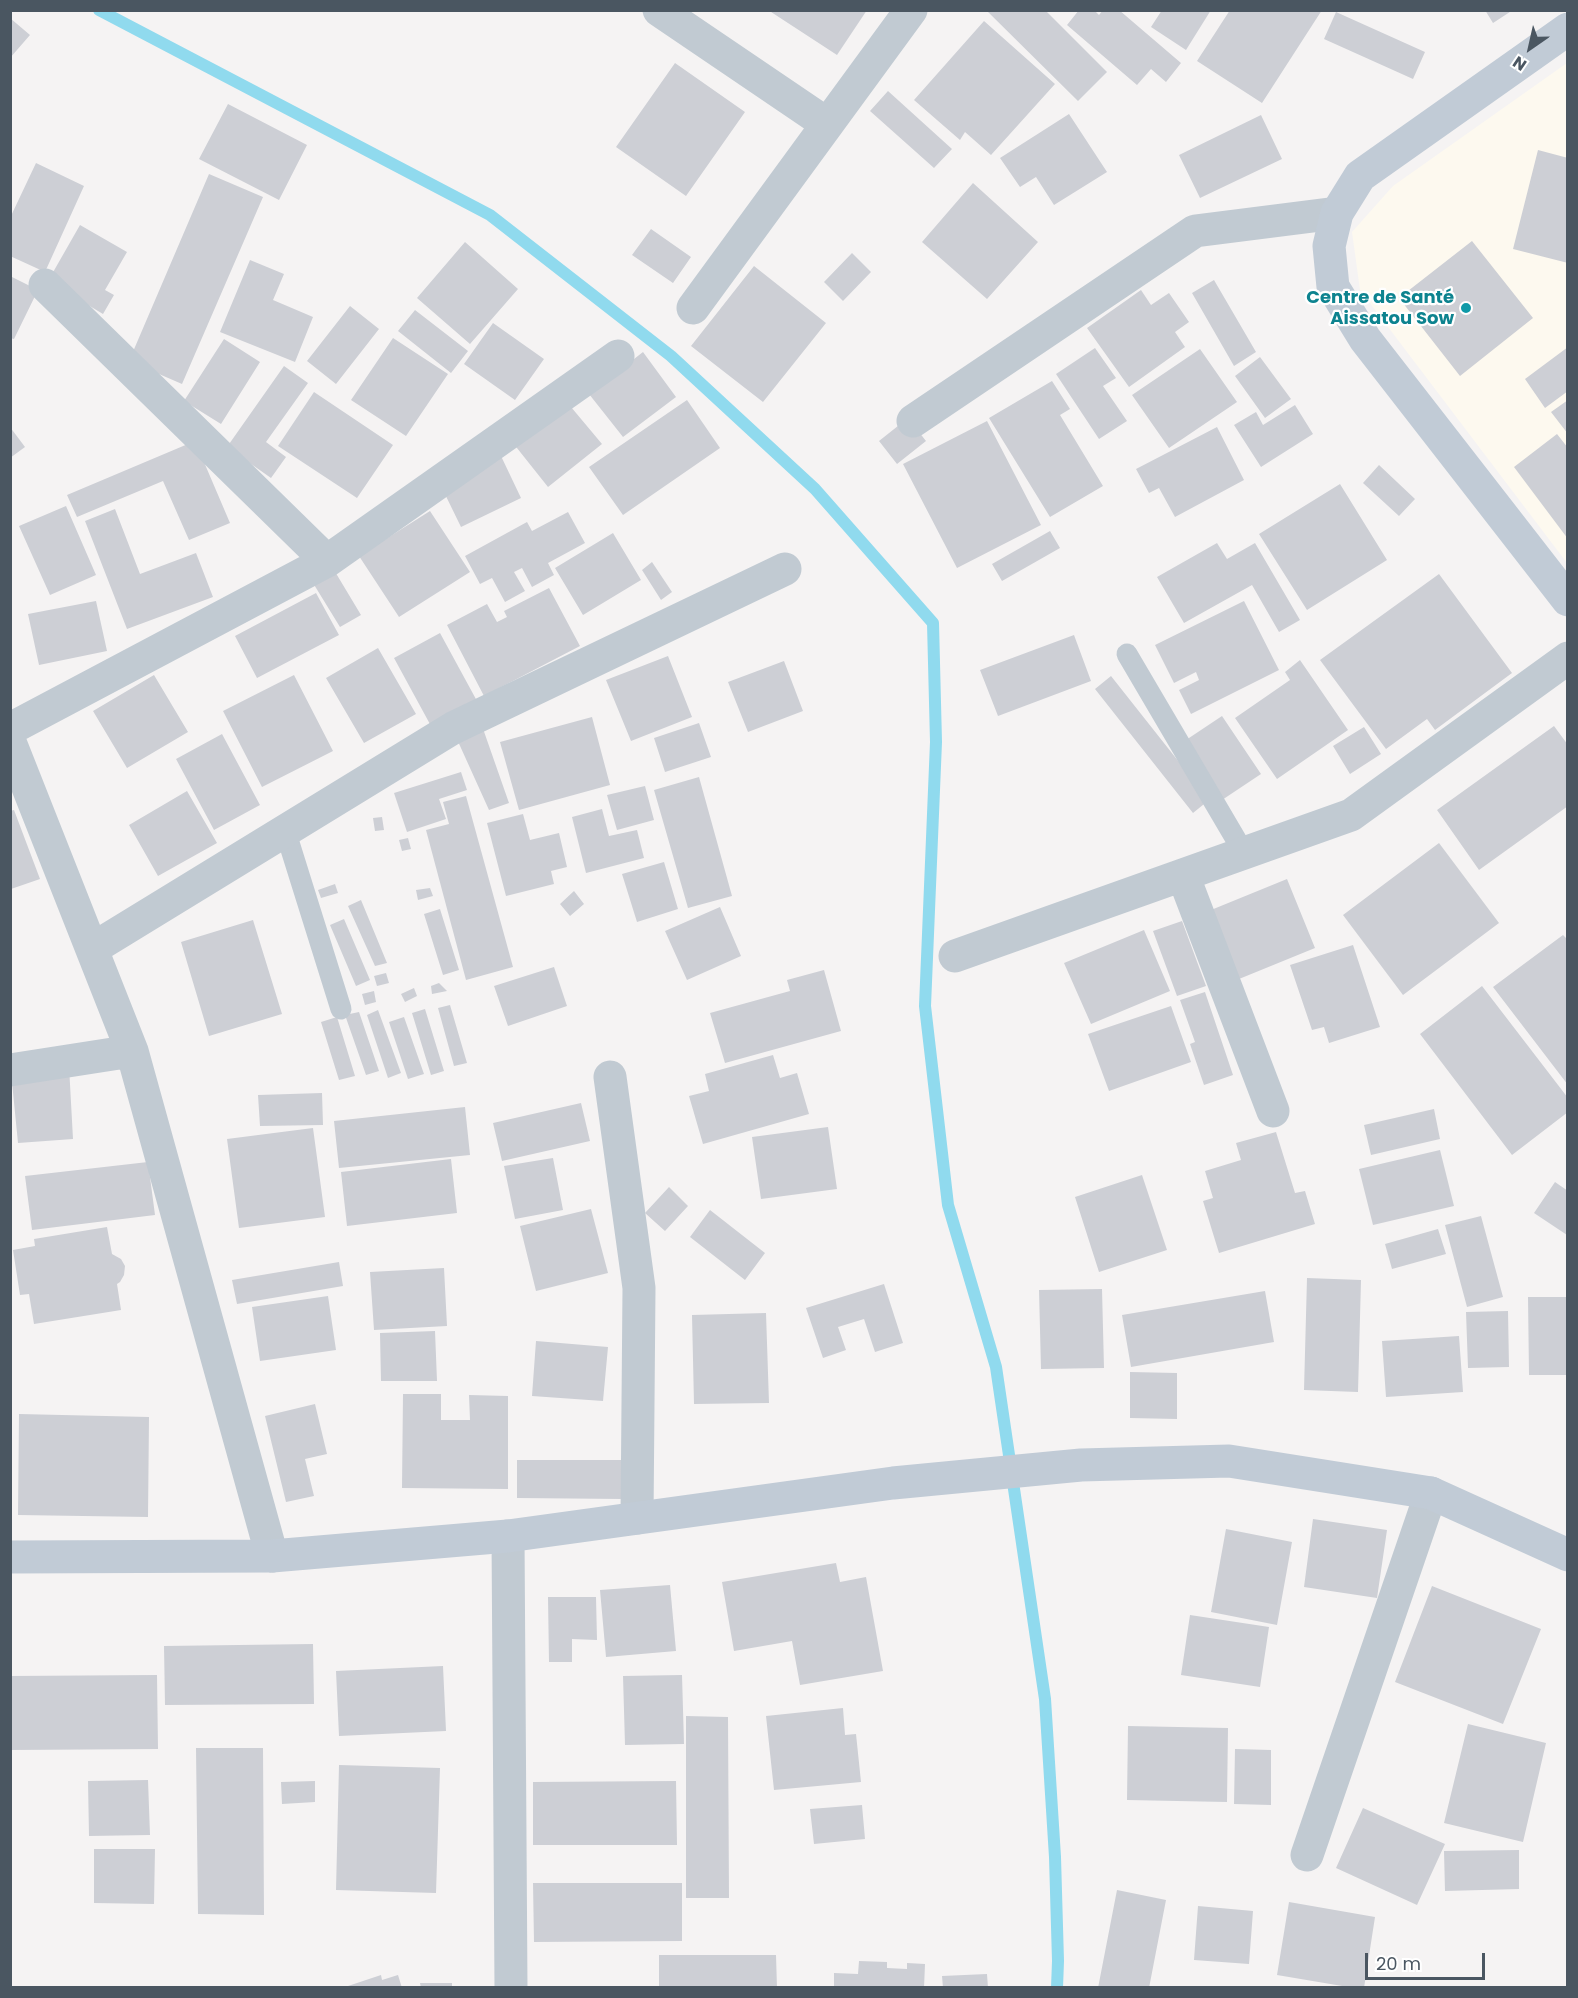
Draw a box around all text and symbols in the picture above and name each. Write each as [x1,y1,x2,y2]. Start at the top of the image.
north arrow [1500,18,1560,78]
text: N [1508,50,1531,76]
place label: Centre de Santé Aissatou Sow [1306,287,1454,330]
marker: Centre de Santé Aissatou Sow [1459,301,1473,315]
scale bar [1368,1941,1488,1979]
text: 20 m [1376,1951,1421,1976]

